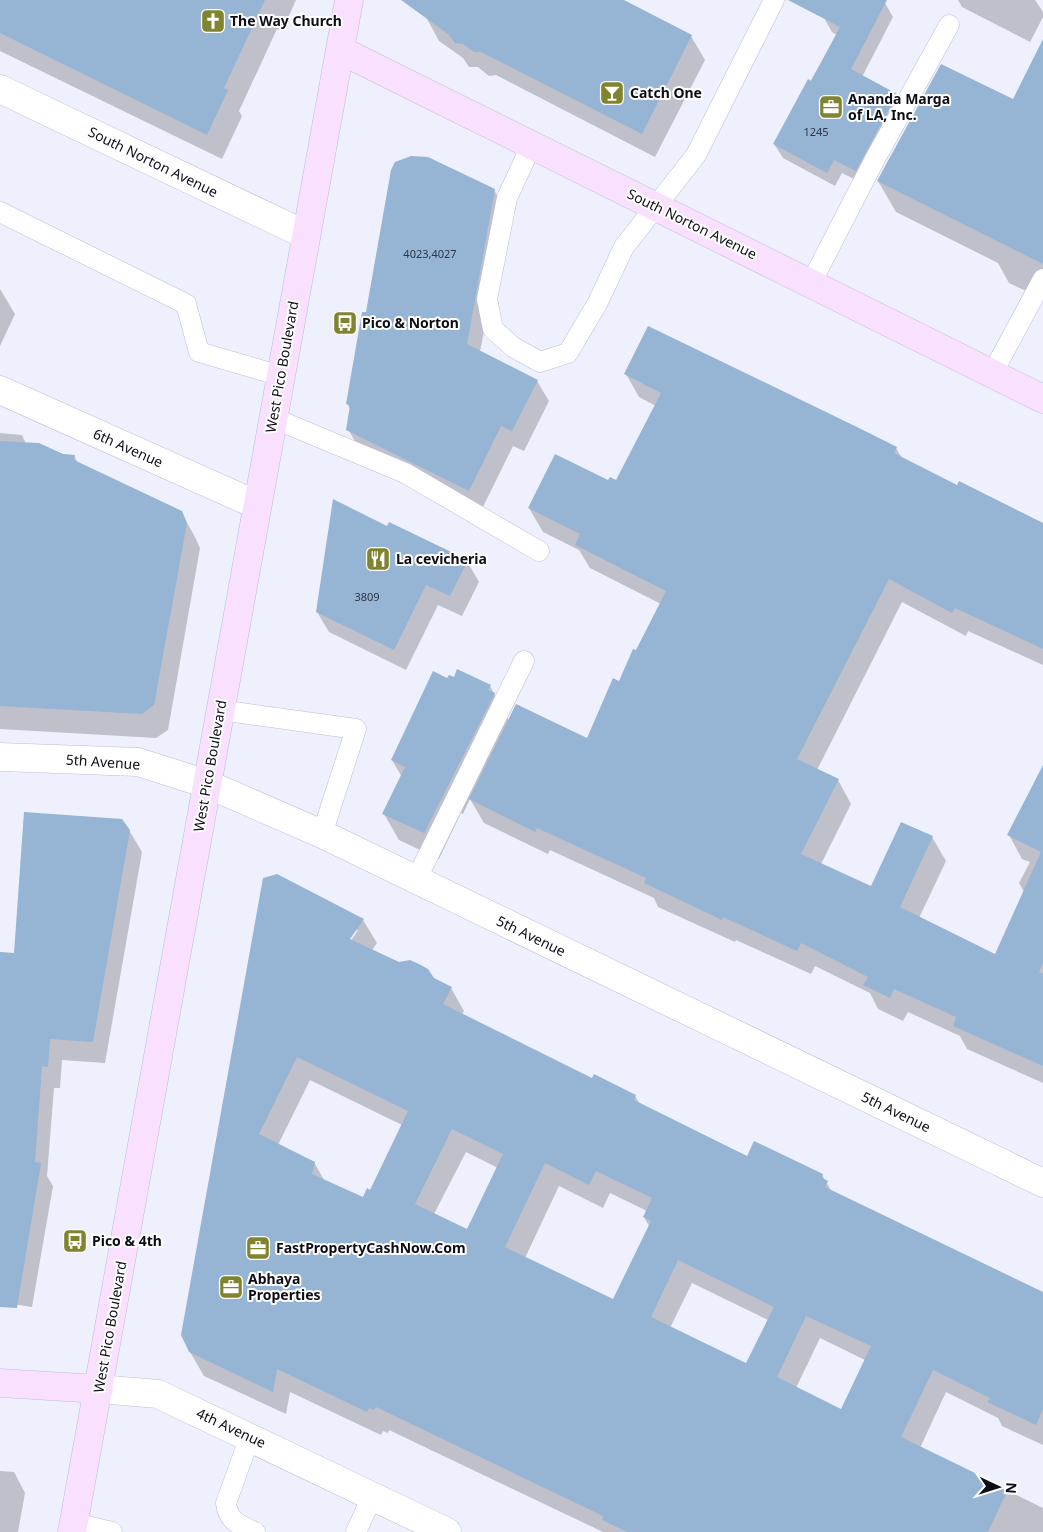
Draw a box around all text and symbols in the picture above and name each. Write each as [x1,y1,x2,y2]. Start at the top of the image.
church icon: The Way Church [200,8,226,34]
place label: The Way Church [230,11,342,30]
bar icon: Catch One [599,80,625,106]
place label: Catch One [630,83,702,102]
place label: Ananda Marga of LA, Inc. [848,89,950,124]
office icon: Ananda Marga of LA, Inc. [818,94,844,120]
street label: South Norton Avenue [85,122,221,201]
house number: 1245 [803,124,829,139]
street label: South Norton Avenue [624,184,760,263]
house number: 4023,4027 [403,246,457,261]
street label: West Pico Boulevard [261,300,302,434]
bus stop icon: Pico & Norton [332,310,358,336]
place label: Pico & Norton [362,313,459,332]
street label: 6th Avenue [90,424,166,471]
restaurant icon: La cevicheria [365,546,391,572]
place label: La cevicheria [396,549,487,568]
house number: 3809 [354,589,380,604]
street label: West Pico Boulevard [189,699,230,833]
street label: 5th Avenue [65,749,141,774]
street label: 5th Avenue [494,911,569,960]
street label: 5th Avenue [859,1087,934,1136]
bus stop icon: Pico & 4th [62,1228,88,1254]
place label: Pico & 4th [92,1231,162,1250]
office icon: FastPropertyCashNow.Com [245,1235,271,1261]
place label: FastPropertyCashNow.Com [276,1238,466,1257]
street label: West Pico Boulevard [89,1260,130,1394]
place label: Abhaya Properties [248,1269,321,1304]
office icon: Abhaya Properties [218,1274,244,1300]
street label: 4th Avenue [193,1403,269,1452]
north arrow [973,1462,1023,1512]
text: N [1002,1482,1021,1494]

